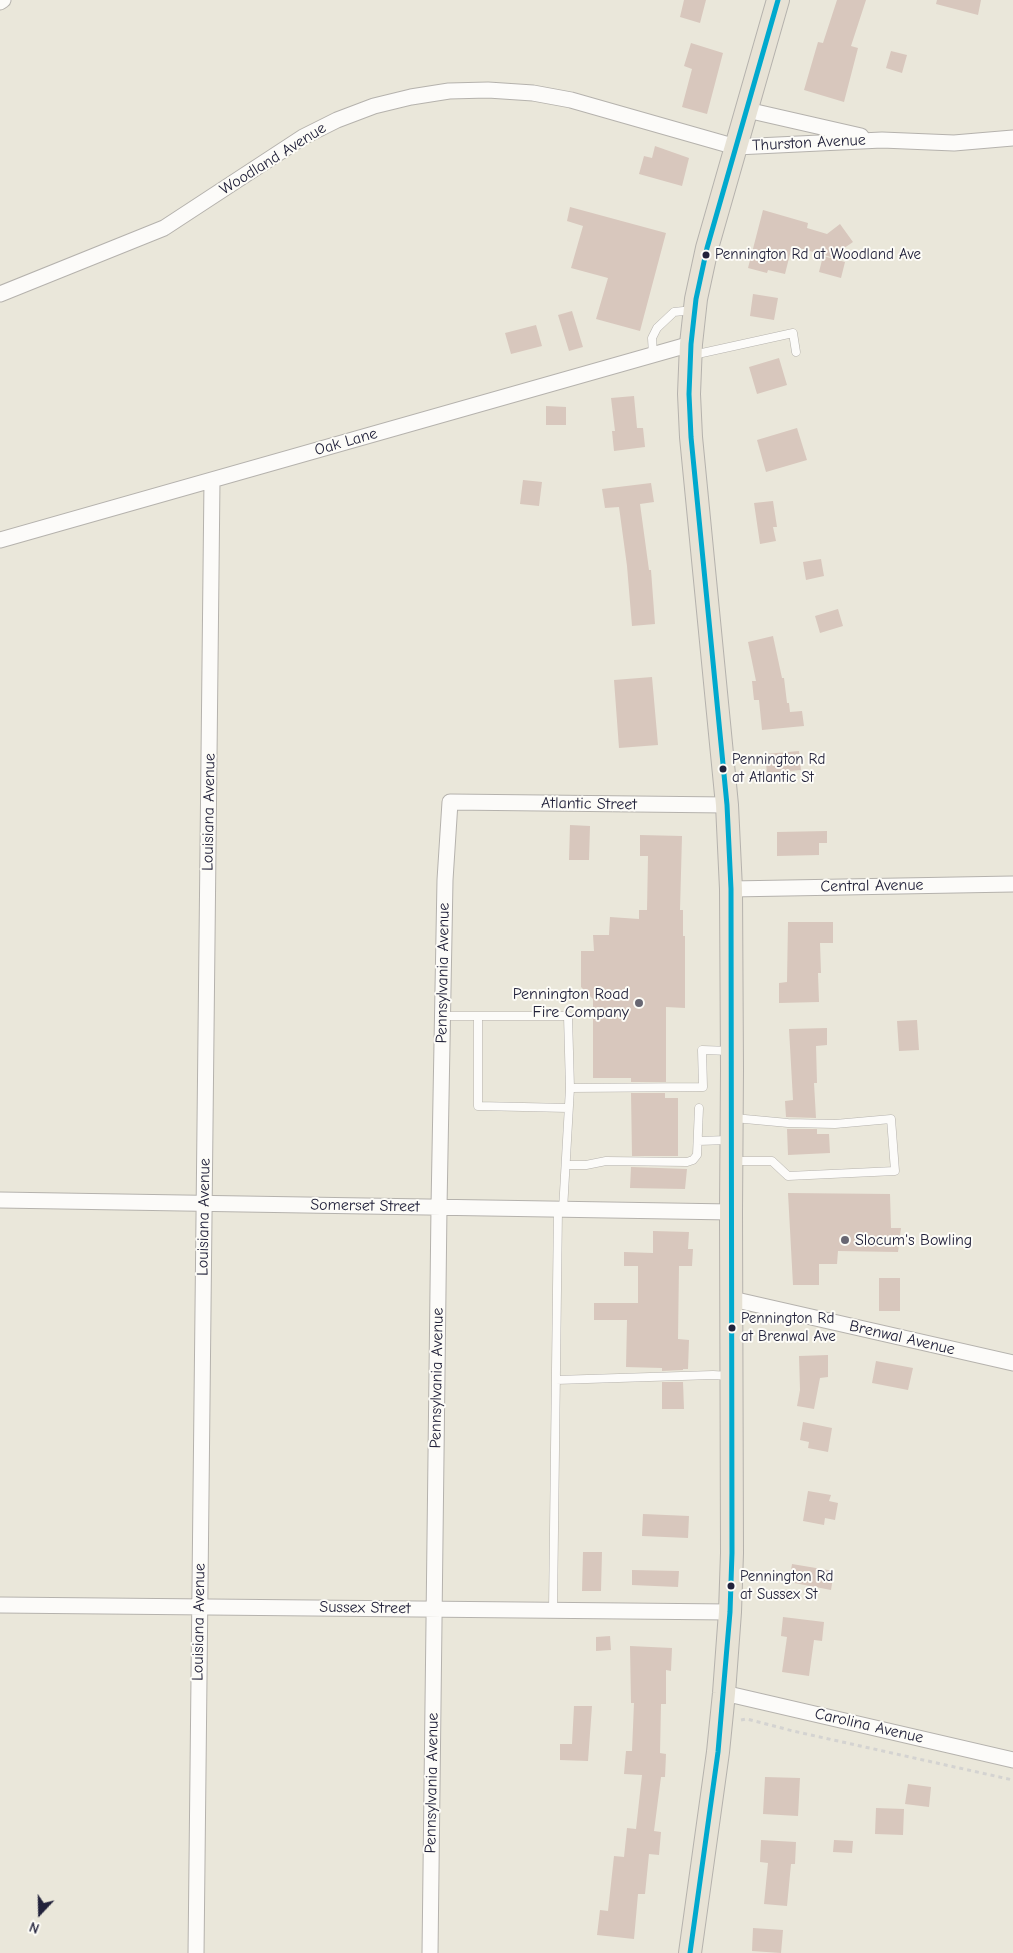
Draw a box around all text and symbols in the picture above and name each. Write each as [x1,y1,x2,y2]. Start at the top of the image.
street label: Woodland Avenue [216,119,330,199]
street label: Thurston Avenue [752,130,866,156]
place label: Pennington Rd at Woodland Ave [715,246,921,264]
marker: Pennington Rd at Woodland Ave [701,250,711,260]
street label: Oak Lane [312,424,380,460]
place label: Pennington Rd at Atlantic St [732,751,825,786]
street label: Louisiana Avenue [198,753,220,871]
marker: Pennington Rd at Atlantic St [718,764,728,774]
street label: Atlantic Street [541,794,637,814]
street label: Central Avenue [820,876,924,896]
street label: Pennsylvania Avenue [432,902,454,1044]
place label: Pennington Road Fire Company [513,984,629,1022]
marker: Pennington Road Fire Company [633,997,645,1009]
street label: Louisiana Avenue [193,1158,215,1276]
street label: Somerset Street [310,1195,420,1217]
place label: Slocum's Bowling [855,1230,972,1250]
marker: Slocum's Bowling [839,1234,851,1246]
street label: Pennsylvania Avenue [426,1307,448,1449]
place label: Pennington Rd at Brenwal Ave [741,1310,836,1345]
street label: Brenwal Avenue [847,1317,957,1359]
marker: Pennington Rd at Brenwal Ave [727,1323,737,1333]
street label: Louisiana Avenue [188,1563,210,1681]
place label: Pennington Rd at Sussex St [740,1568,833,1603]
marker: Pennington Rd at Sussex St [726,1581,736,1591]
street label: Sussex Street [319,1598,411,1618]
street label: Carolina Avenue [813,1704,925,1748]
street label: Pennsylvania Avenue [421,1712,443,1854]
north arrow [15,1888,65,1938]
text: N [27,1918,42,1937]

